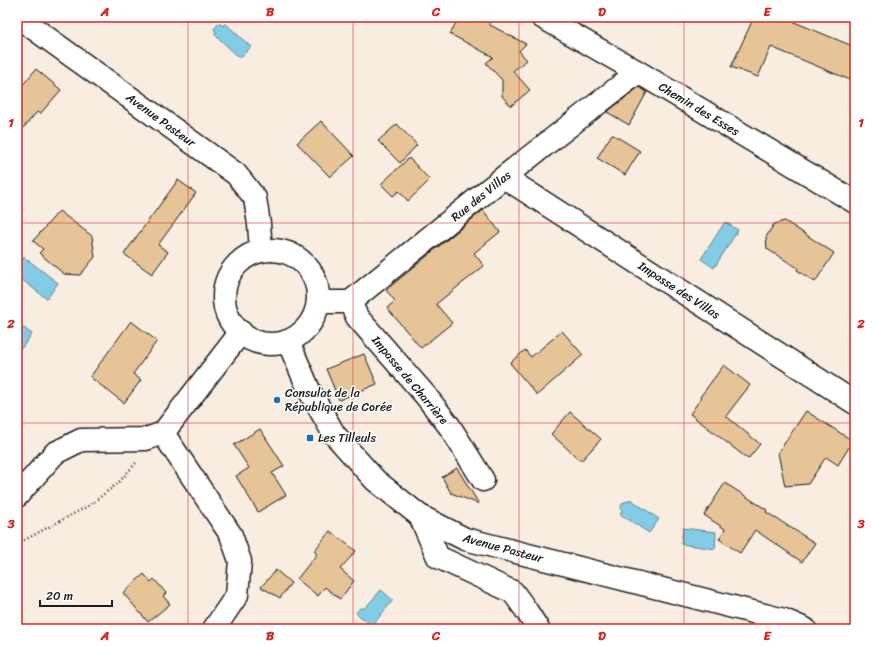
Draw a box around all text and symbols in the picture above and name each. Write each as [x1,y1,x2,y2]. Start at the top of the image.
text: A [100,0,109,23]
text: B [266,0,275,23]
text: C [431,0,441,23]
text: D [598,0,606,23]
text: E [763,0,772,23]
street label: Chemin des Esses [654,76,744,142]
street label: Avenue Pasteur [120,86,202,154]
text: 1 [8,111,14,134]
text: 1 [858,111,864,134]
street label: Rue des Villas [446,164,516,227]
street label: Impasse des Villas [633,255,725,325]
text: 2 [6,312,15,335]
text: 2 [856,312,865,335]
street label: Impasse de Charrière [365,330,454,430]
place label: Consulat de la République de Corée [285,382,392,418]
marker: Consulat de la République de Corée [272,395,282,405]
place label: Les Tilleuls [318,427,377,449]
marker: Les Tilleuls [305,433,315,443]
text: 3 [6,512,15,535]
text: 3 [856,512,865,535]
street label: Avenue Pasteur [459,526,547,570]
scale bar [40,582,112,608]
text: 20 m [46,585,73,607]
text: A [100,624,109,646]
text: B [266,624,275,646]
text: C [431,624,441,646]
text: D [598,624,606,646]
text: E [763,624,772,646]

